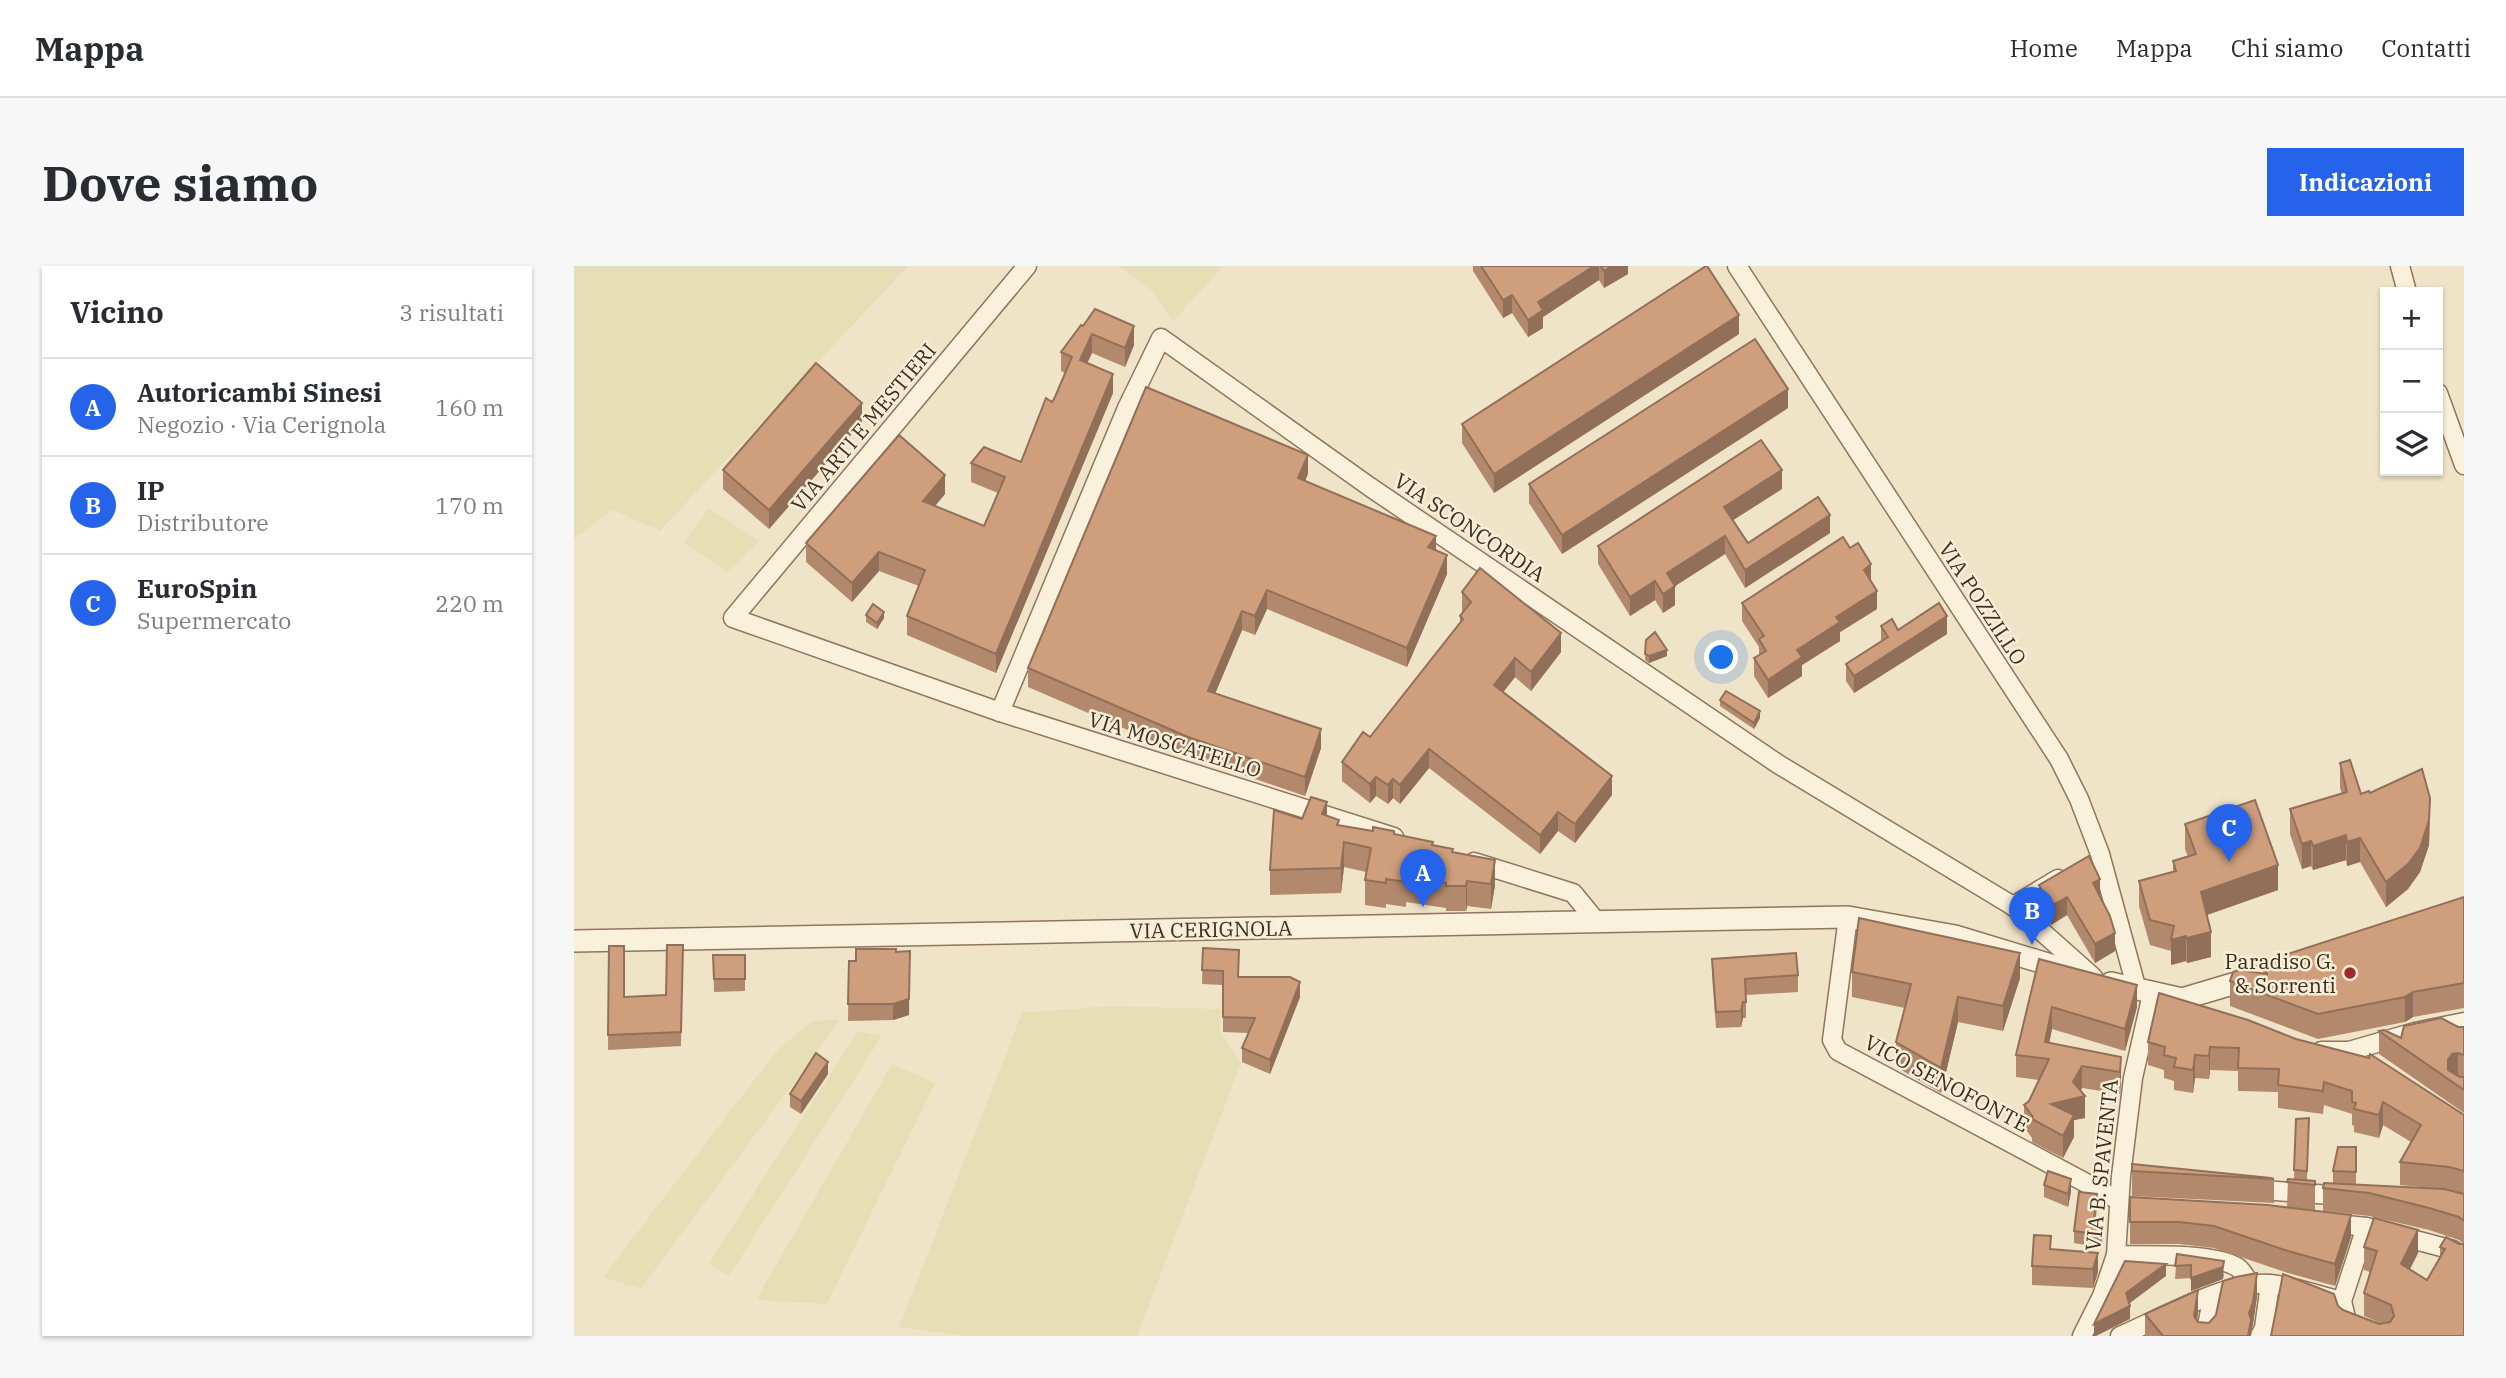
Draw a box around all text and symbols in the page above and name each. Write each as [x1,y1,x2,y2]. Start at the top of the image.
text: Mappa [35,27,144,70]
text: Home [2010,32,2078,64]
text: Mappa [2116,32,2193,64]
text: Chi siamo [2231,32,2343,64]
text: Contatti [2381,32,2471,64]
button: Indicazioni [2267,148,2464,216]
text: Dove siamo [42,151,318,214]
map controls [2380,287,2443,476]
button: + [2380,287,2443,350]
text: Vicino [70,292,164,331]
text: 3 risultati [399,297,504,327]
street label: VIA ARTI E MESTIERI [784,337,942,517]
button: − [2380,350,2443,413]
text: Autoricambi Sinesi [137,375,382,409]
text: A [85,392,101,422]
text: 160 m [435,392,504,422]
text: Negozio · Via Cerignola [137,409,386,439]
button: layers [2380,413,2443,476]
street label: VIA SCONCORDIA [1389,466,1552,588]
text: IP [137,473,165,507]
text: B [85,490,101,520]
text: 170 m [435,490,504,520]
text: Distributore [137,507,269,537]
street label: VIA POZZILLO [1933,536,2033,670]
text: EuroSpin [137,571,257,605]
text: C [85,588,101,618]
text: 220 m [435,588,504,618]
text: Supermercato [137,605,291,635]
your location [1704,640,1738,674]
street label: VIA MOSCATELLO [1085,704,1265,784]
pin: C [2206,804,2252,862]
pin: A [1400,849,1446,907]
pin: B [2009,887,2055,945]
street label: VIA CERIGNOLA [1129,914,1293,944]
place label: Paradiso G. & Sorrenti [2225,947,2336,999]
marker: Paradiso G. & Sorrenti [2342,965,2358,981]
street label: VICO SENOFONTE [1860,1028,2034,1138]
street label: VIA B. SPAVENTA [2078,1077,2124,1252]

